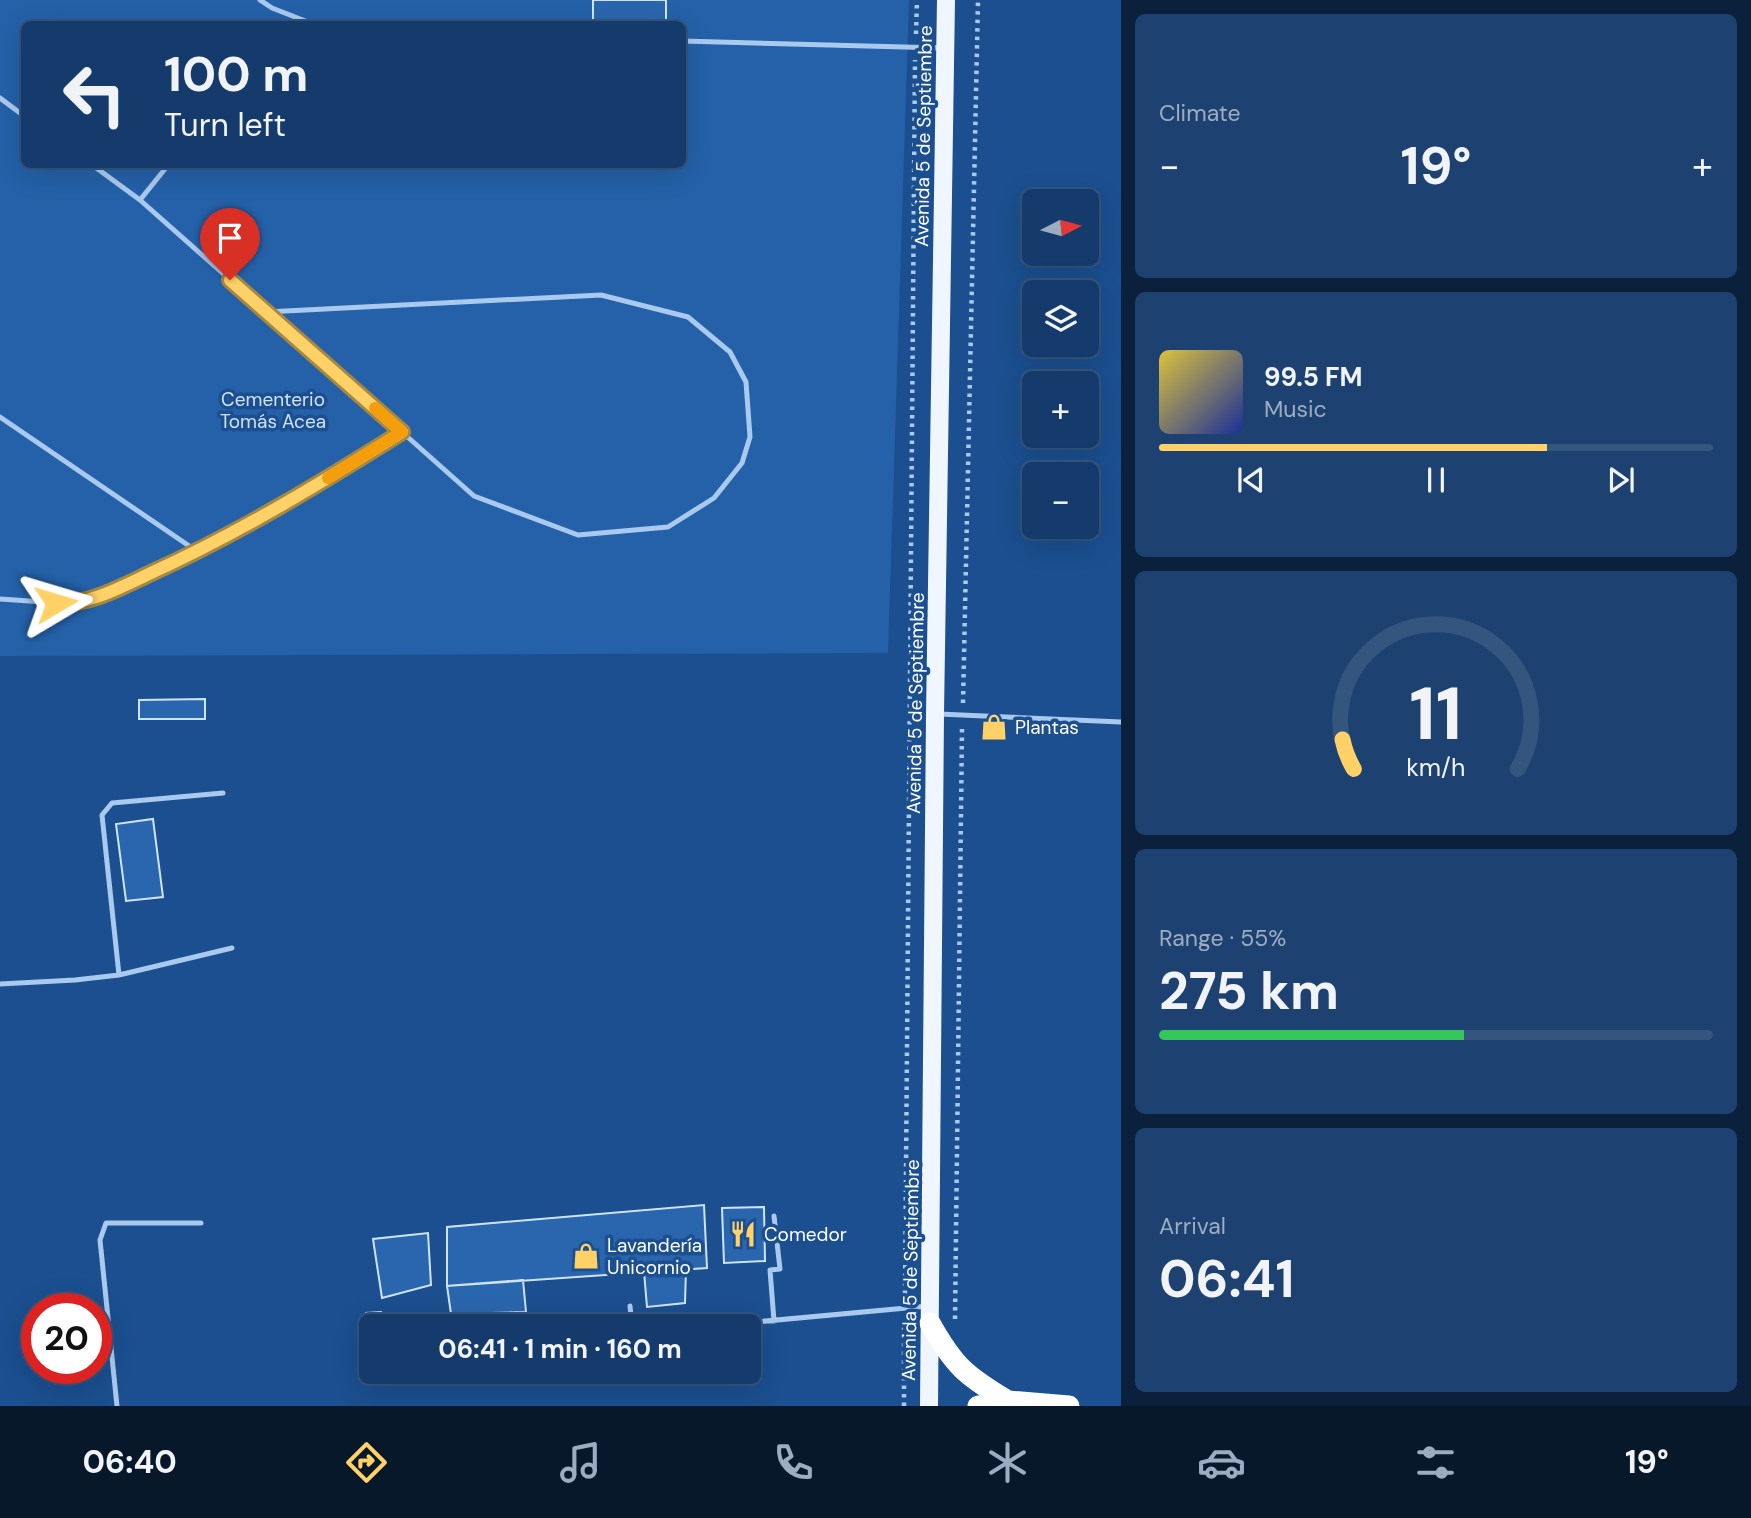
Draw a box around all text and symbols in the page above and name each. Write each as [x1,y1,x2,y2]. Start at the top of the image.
street label: Avenida 5 de Septiembre [909,25,938,247]
text: 100 m [164,42,308,106]
icon: left [49,49,140,140]
text: Climate [1159,98,1241,128]
text: Turn left [164,104,286,146]
text: 19° [1401,132,1471,200]
text: − [1159,141,1180,191]
text: + [1692,141,1713,191]
north arrow [1022,189,1099,266]
map controls [1022,189,1099,539]
pin [200,208,260,280]
icon: arrive [211,219,249,257]
button: layers [1022,280,1099,357]
text: 99.5 FM [1264,360,1363,394]
button: + [1022,371,1099,448]
park label: Cementerio Tomás Acea [220,387,326,434]
text: Music [1264,394,1327,424]
icon: previous [1232,461,1270,499]
icon: pause [1417,461,1455,499]
icon: next [1602,461,1640,499]
button: − [1022,462,1099,539]
position arrow [19,566,93,640]
street label: Avenida 5 de Septiembre [901,592,930,814]
text: 11 [1410,667,1463,762]
shop icon: Plantas [979,712,1009,742]
place label: Plantas [1015,715,1079,740]
text: km/h [1406,751,1466,784]
text: Range · 55% [1159,923,1286,953]
text: 275 km [1159,957,1339,1025]
street label: Avenida 5 de Septiembre [896,1159,925,1381]
text: Arrival [1159,1211,1226,1241]
restaurant icon: Comedor [728,1219,758,1249]
place label: Comedor [764,1222,847,1247]
place label: Lavandería Unicornio [607,1233,702,1280]
shop icon: Lavandería Unicornio [571,1241,601,1271]
text: 06:41 [1159,1245,1295,1313]
speed limit sign: 20 [21,1293,112,1384]
text: 06:41 · 1 min · 160 m [438,1332,682,1366]
icon: directions [342,1438,391,1487]
icon: music [556,1438,605,1487]
icon: phone [769,1438,818,1487]
icon: climate [983,1438,1032,1487]
icon: car [1197,1438,1246,1487]
icon: filters [1411,1438,1460,1487]
text: 06:40 [82,1441,177,1483]
text: 19° [1625,1441,1669,1483]

